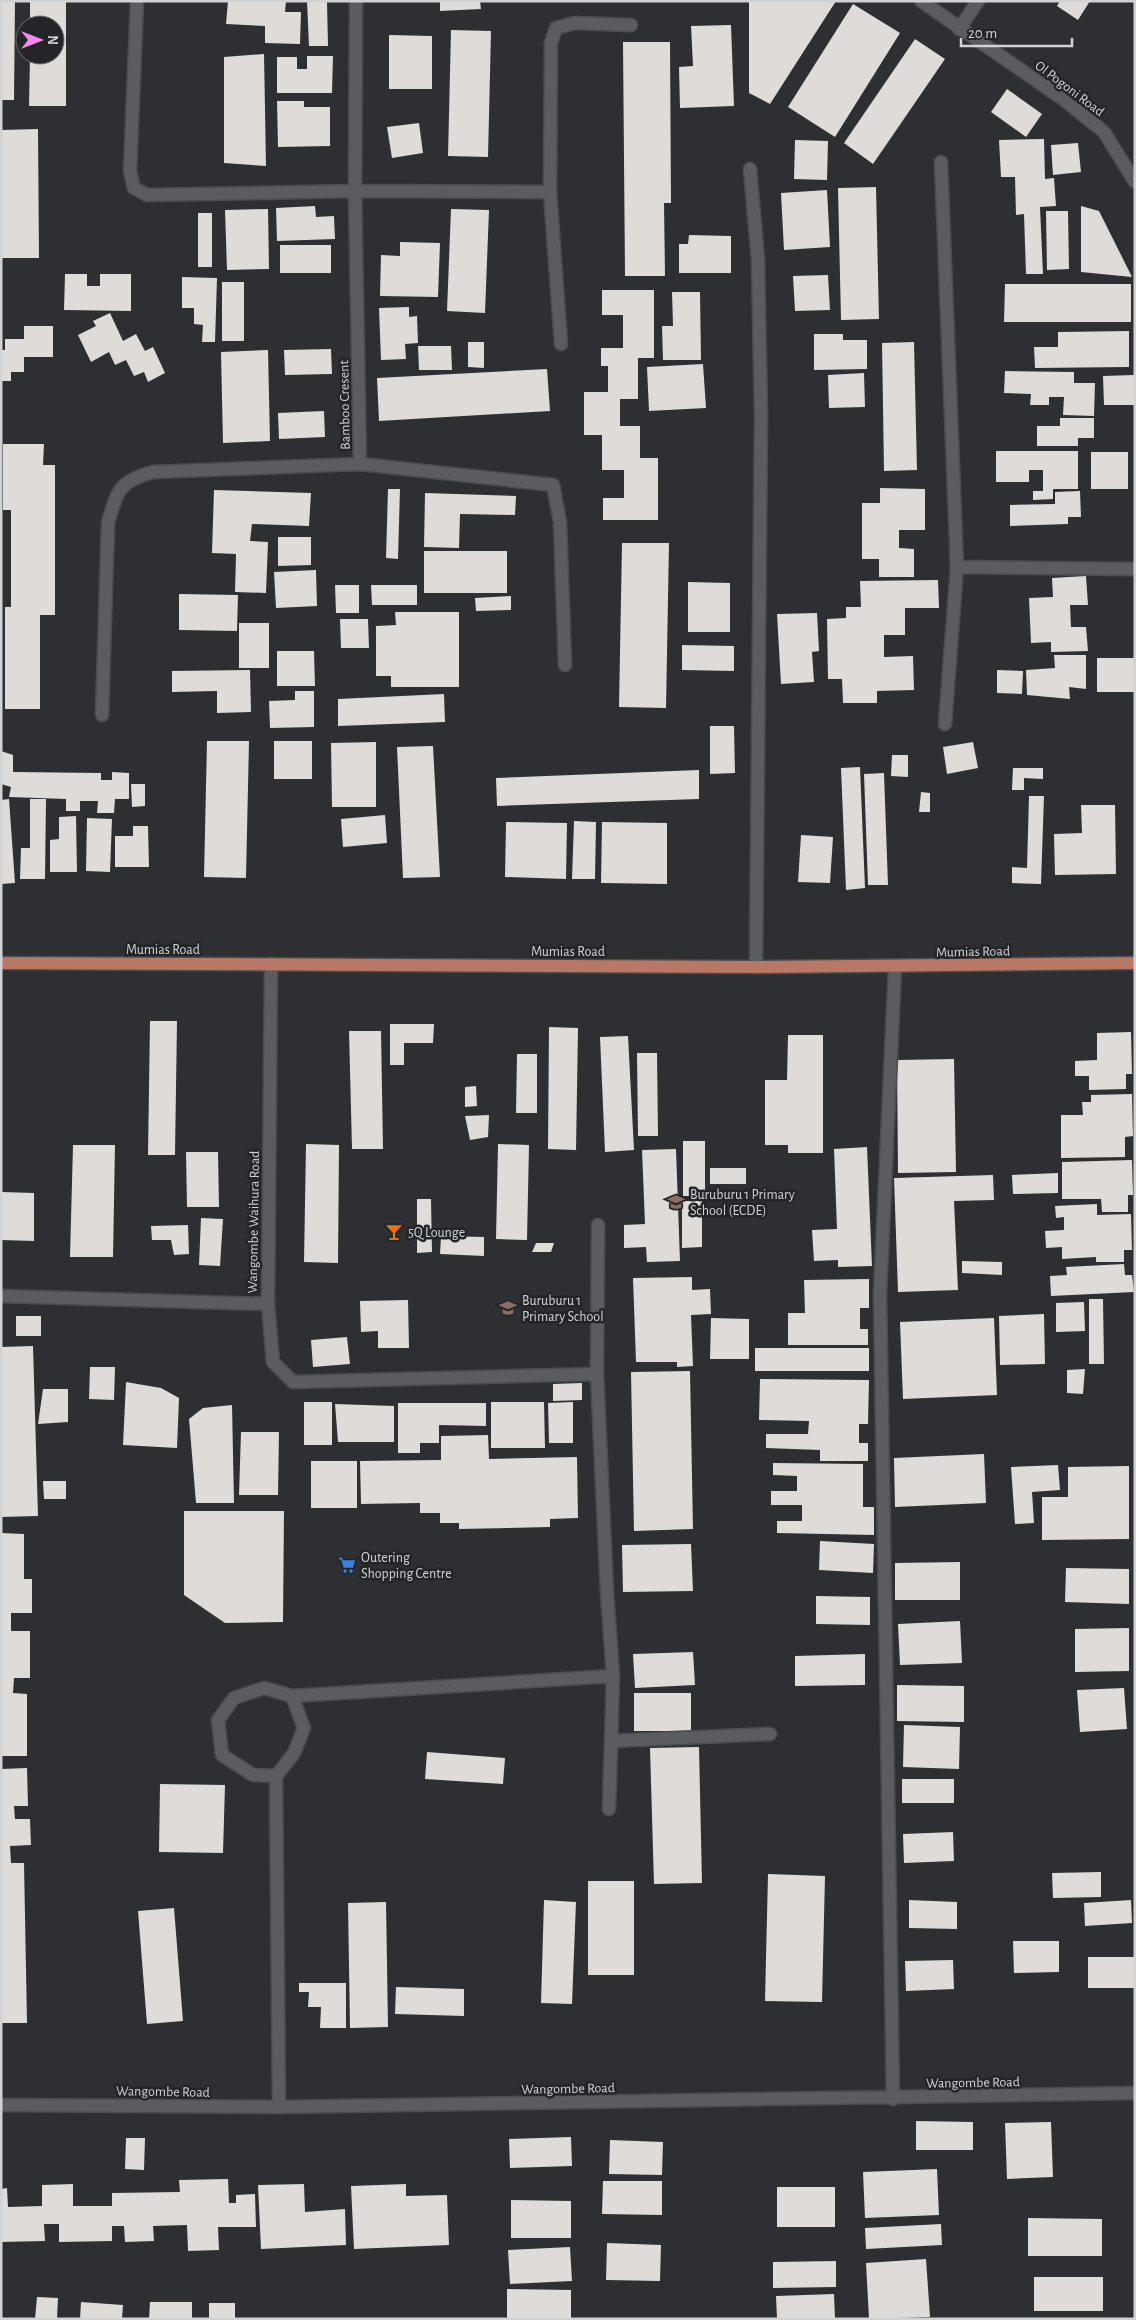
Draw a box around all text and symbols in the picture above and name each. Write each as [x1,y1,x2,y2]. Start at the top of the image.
north arrow [15,15,65,65]
scale bar [961,15,1072,47]
text: 20 m [968,26,997,41]
text: N [45,35,59,45]
street label: Ol Pogoni Road [1032,58,1107,119]
street label: Bamboo Cresent [337,360,353,450]
street label: Mumias Road [126,943,200,957]
street label: Mumias Road [936,944,1010,960]
street label: Mumias Road [531,945,605,959]
street label: Wangombe Waihura Road [246,1150,262,1294]
place label: Buruburu 1 Primary School (ECDE) [690,1188,795,1218]
school or university icon: Buruburu 1 Primary School (ECDE) [666,1192,686,1212]
bar icon: 5Q Lounge [384,1222,404,1242]
place label: 5Q Lounge [408,1226,465,1240]
place label: Buruburu 1 Primary School [522,1294,604,1324]
school or university icon: Buruburu 1 Primary School [498,1298,518,1318]
place label: Outering Shopping Centre [361,1551,452,1581]
supermarket icon: Outering Shopping Centre [337,1555,357,1575]
street label: Wangombe Road [926,2075,1020,2091]
street label: Wangombe Road [521,2081,615,2097]
street label: Wangombe Road [116,2084,210,2100]

